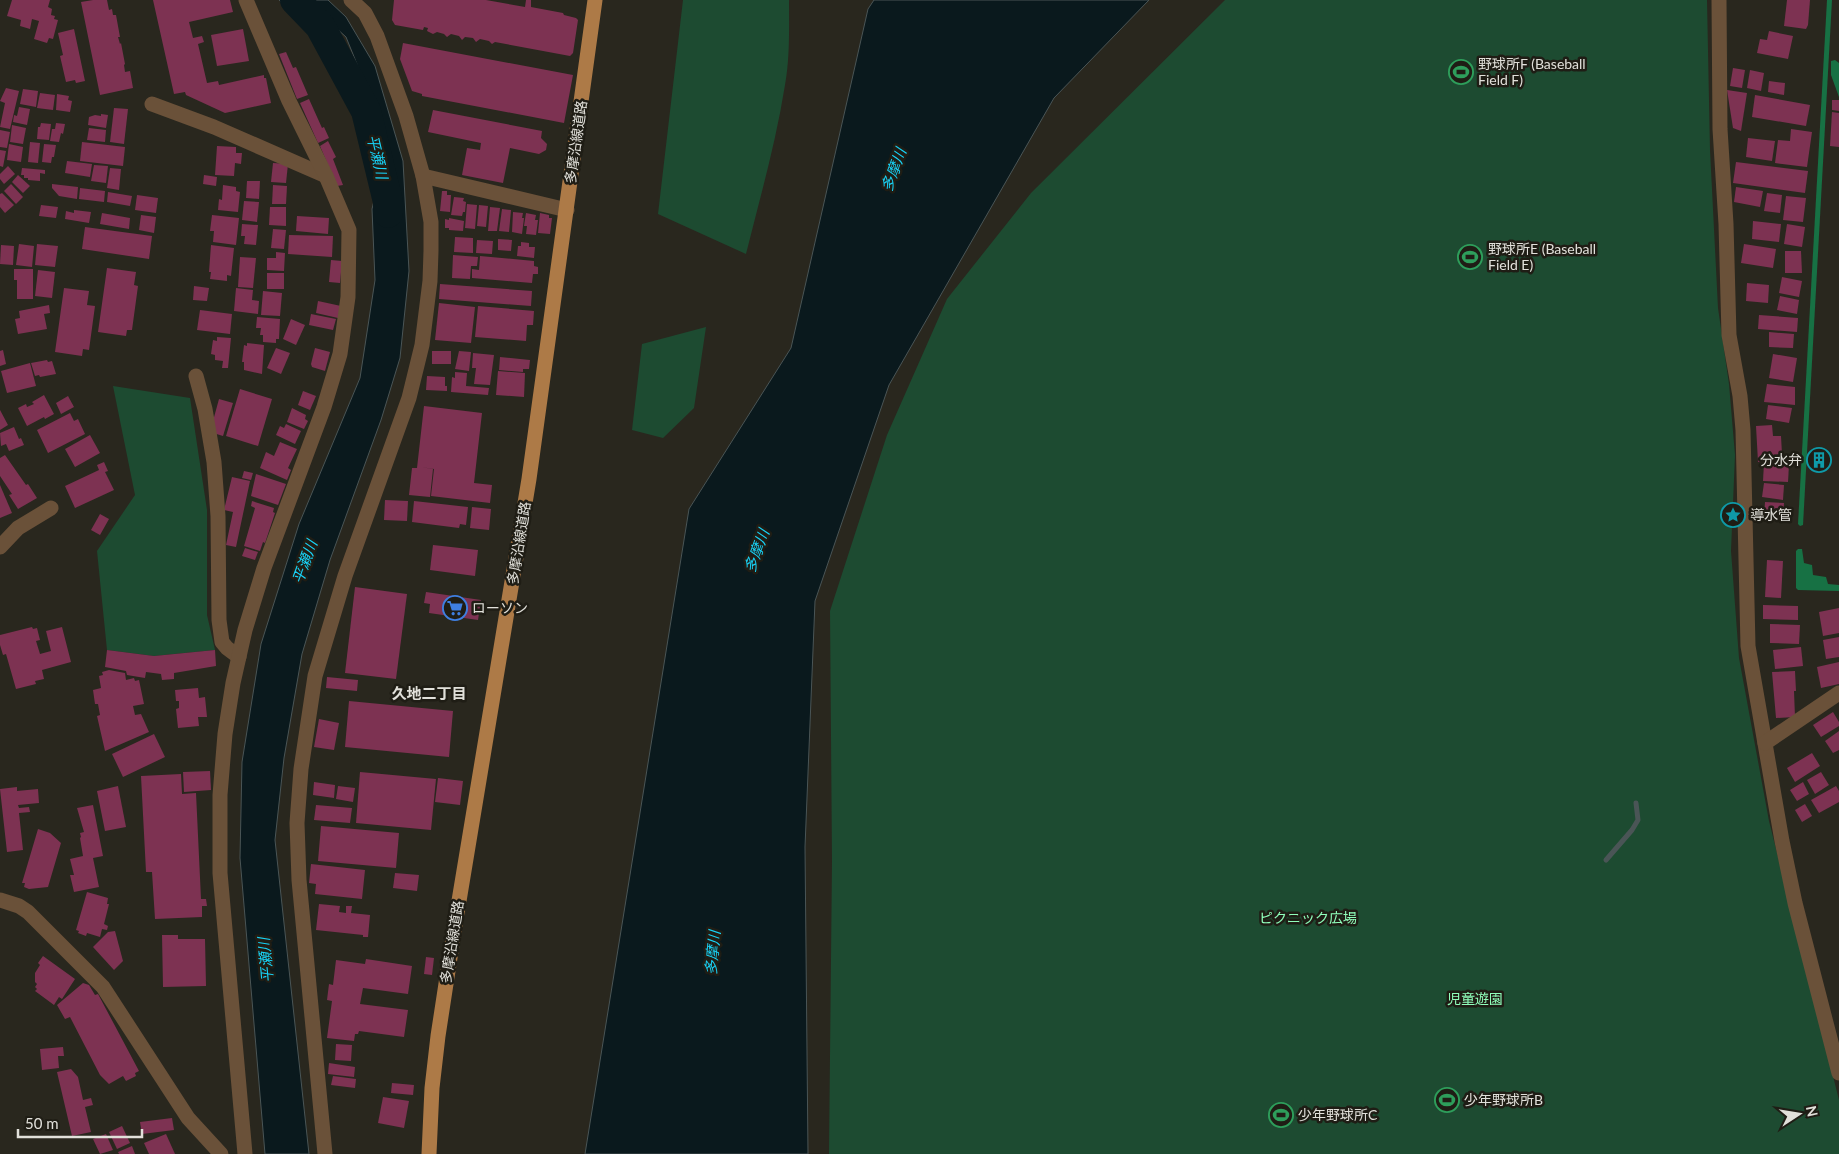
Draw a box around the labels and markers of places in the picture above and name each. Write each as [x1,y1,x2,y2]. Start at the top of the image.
place label: 野球所F (Baseball Field F) [1478,55,1586,88]
sports icon: 野球所F (Baseball Field F) [1448,59,1474,85]
place label: 野球所E (Baseball Field E) [1488,240,1596,273]
sports icon: 野球所E (Baseball Field E) [1457,244,1483,270]
building icon: 分水弁 [1806,447,1832,473]
place label: 分水弁 [1760,451,1802,468]
place icon: 導水管 [1720,502,1746,528]
place label: 導水管 [1750,506,1792,523]
supermarket icon: ローソン [442,595,468,621]
place label: ローソン [472,599,528,616]
sports icon: 少年野球所B [1434,1087,1460,1113]
place label: 少年野球所B [1464,1091,1543,1108]
sports icon: 少年野球所C [1268,1102,1294,1128]
place label: 少年野球所C [1298,1106,1378,1123]

